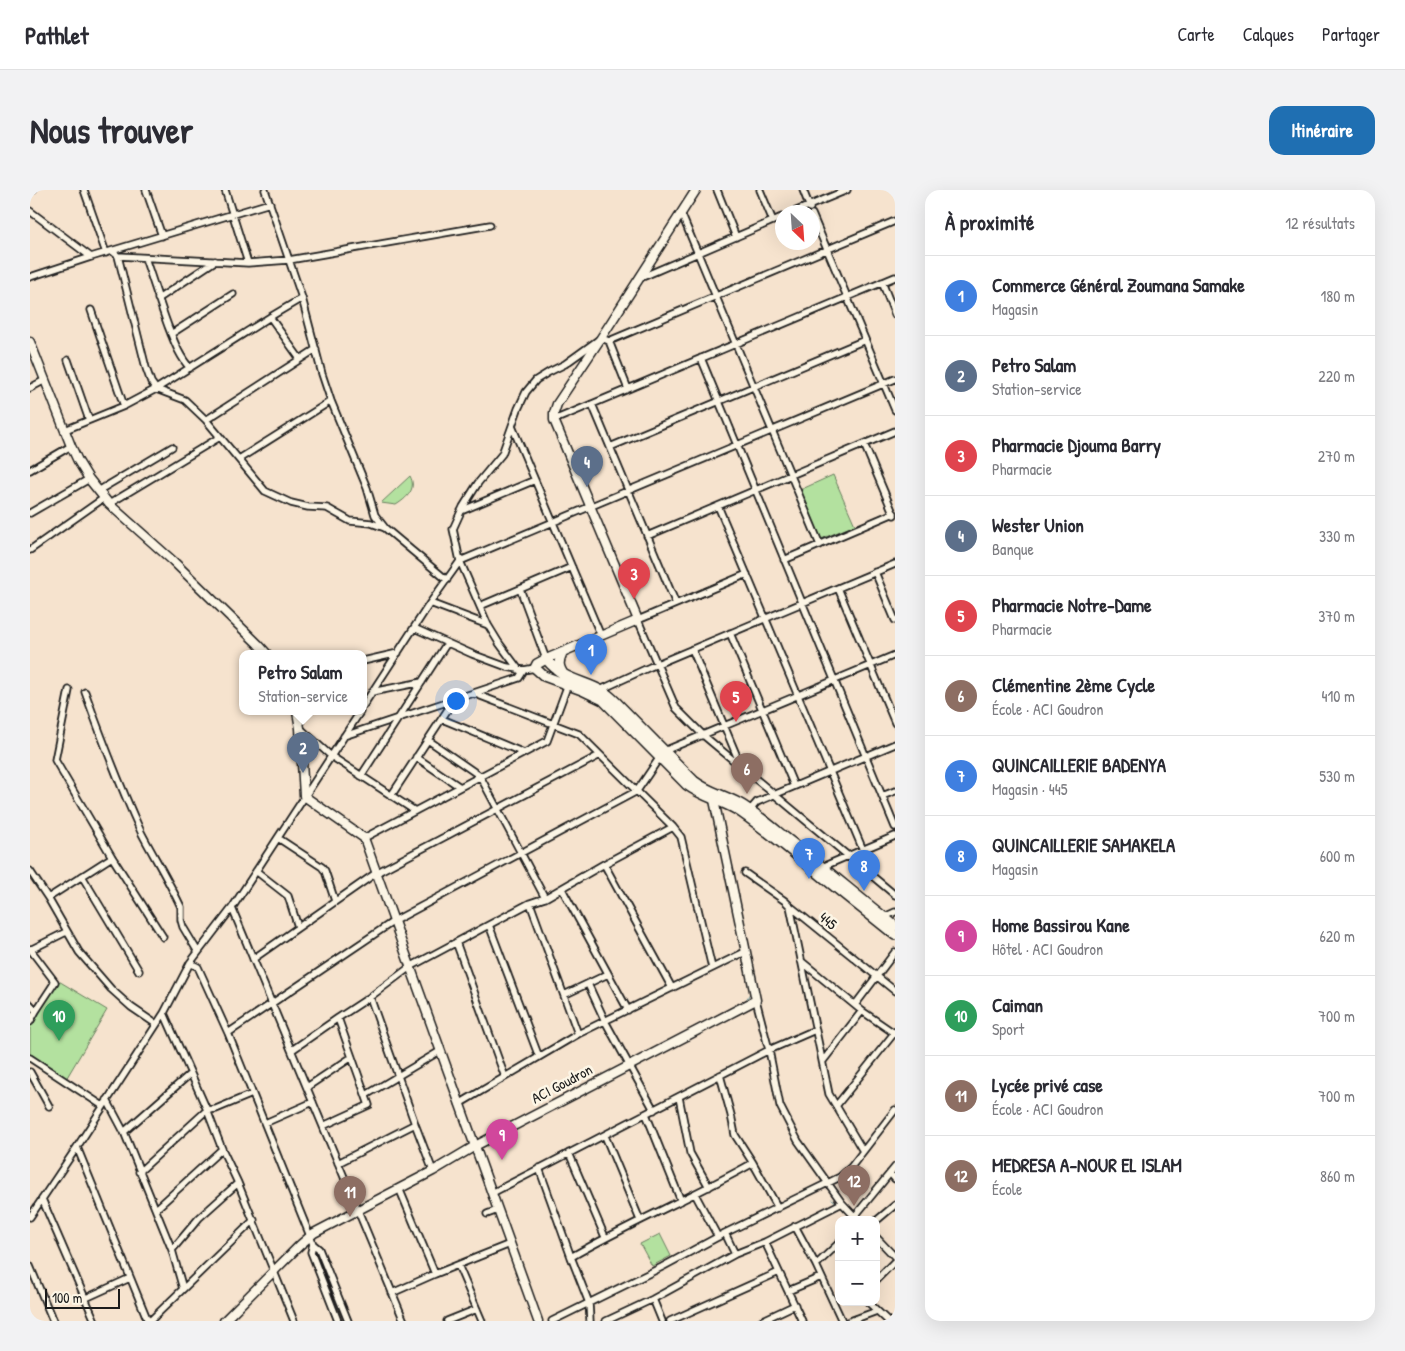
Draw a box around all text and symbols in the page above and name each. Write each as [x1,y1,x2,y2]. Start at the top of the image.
text: Pathlet [25,19,88,51]
text: Carte [1177,22,1215,47]
text: Calques [1243,22,1294,47]
text: Partager [1322,22,1380,47]
button: Itinéraire [1269,106,1375,155]
text: Nous trouver [30,107,193,154]
north arrow [775,205,820,250]
text: À proximité [945,208,1034,237]
text: 12 résultats [1285,212,1355,234]
text: Commerce Général Zoumana Samake [992,272,1245,298]
text: 1 [958,285,964,307]
text: 180 m [1321,285,1355,307]
text: Magasin [992,298,1038,320]
text: Petro Salam [992,352,1076,378]
text: 2 [957,365,965,387]
text: 220 m [1318,365,1355,387]
text: Station-service [992,378,1082,400]
text: Pharmacie Djouma Barry [992,432,1161,458]
text: 3 [957,445,965,467]
text: 270 m [1318,445,1355,467]
pin: 4 [571,446,603,487]
text: Pharmacie [992,458,1052,480]
text: Wester Union [992,512,1084,538]
text: 4 [958,525,964,547]
text: 330 m [1319,525,1355,547]
text: Banque [992,538,1034,560]
pin: 3 [618,558,650,599]
text: Pharmacie Notre-Dame [992,592,1152,618]
text: 5 [958,605,964,627]
text: 370 m [1318,605,1355,627]
text: Pharmacie [992,618,1052,640]
pin: 1 [575,634,607,675]
popup [239,650,367,715]
text: Petro Salam [258,659,342,685]
text: Clémentine 2ème Cycle [992,672,1155,698]
pin: 5 [720,681,752,722]
text: Station-service [258,685,348,707]
text: 6 [958,685,964,707]
text: 410 m [1321,685,1355,707]
your location [443,688,469,714]
text: École · ACI Goudron [992,698,1104,720]
pin: 2 [287,732,319,773]
text: QUINCAILLERIE BADENYA [992,752,1166,778]
pin: 6 [731,753,763,794]
text: 7 [957,765,965,787]
text: 530 m [1319,765,1355,787]
text: Magasin · 445 [992,778,1068,800]
text: QUINCAILLERIE SAMAKELA [992,832,1175,858]
pin: 7 [793,838,825,879]
text: 8 [958,845,964,867]
text: 600 m [1320,845,1355,867]
pin: 8 [848,850,880,891]
text: Magasin [992,858,1038,880]
street label: 445 [815,907,842,935]
text: Home Bassirou Kane [992,912,1130,938]
text: 9 [958,925,964,947]
text: 620 m [1319,925,1355,947]
text: Hôtel · ACI Goudron [992,938,1103,960]
text: Caiman [992,992,1043,1018]
pin: 10 [43,1000,75,1041]
text: 10 [955,1005,967,1027]
text: 700 m [1318,1005,1355,1027]
text: Sport [992,1018,1024,1040]
street label: ACI Goudron [528,1059,596,1108]
text: Lycée privé case [992,1072,1103,1098]
text: 11 [955,1085,967,1107]
text: 700 m [1318,1085,1355,1107]
text: École · ACI Goudron [992,1098,1104,1120]
pin: 9 [486,1119,518,1160]
text: MEDRESA A-NOUR EL ISLAM [992,1152,1182,1178]
pin: 12 [838,1165,870,1206]
text: 12 [954,1165,968,1187]
text: 860 m [1320,1165,1355,1187]
pin: 11 [334,1176,366,1217]
text: École [992,1178,1022,1200]
map controls [835,1216,880,1306]
button: + [835,1216,880,1261]
button: − [835,1261,880,1306]
scale bar [45,1286,120,1309]
text: 100 m [52,1288,82,1307]

